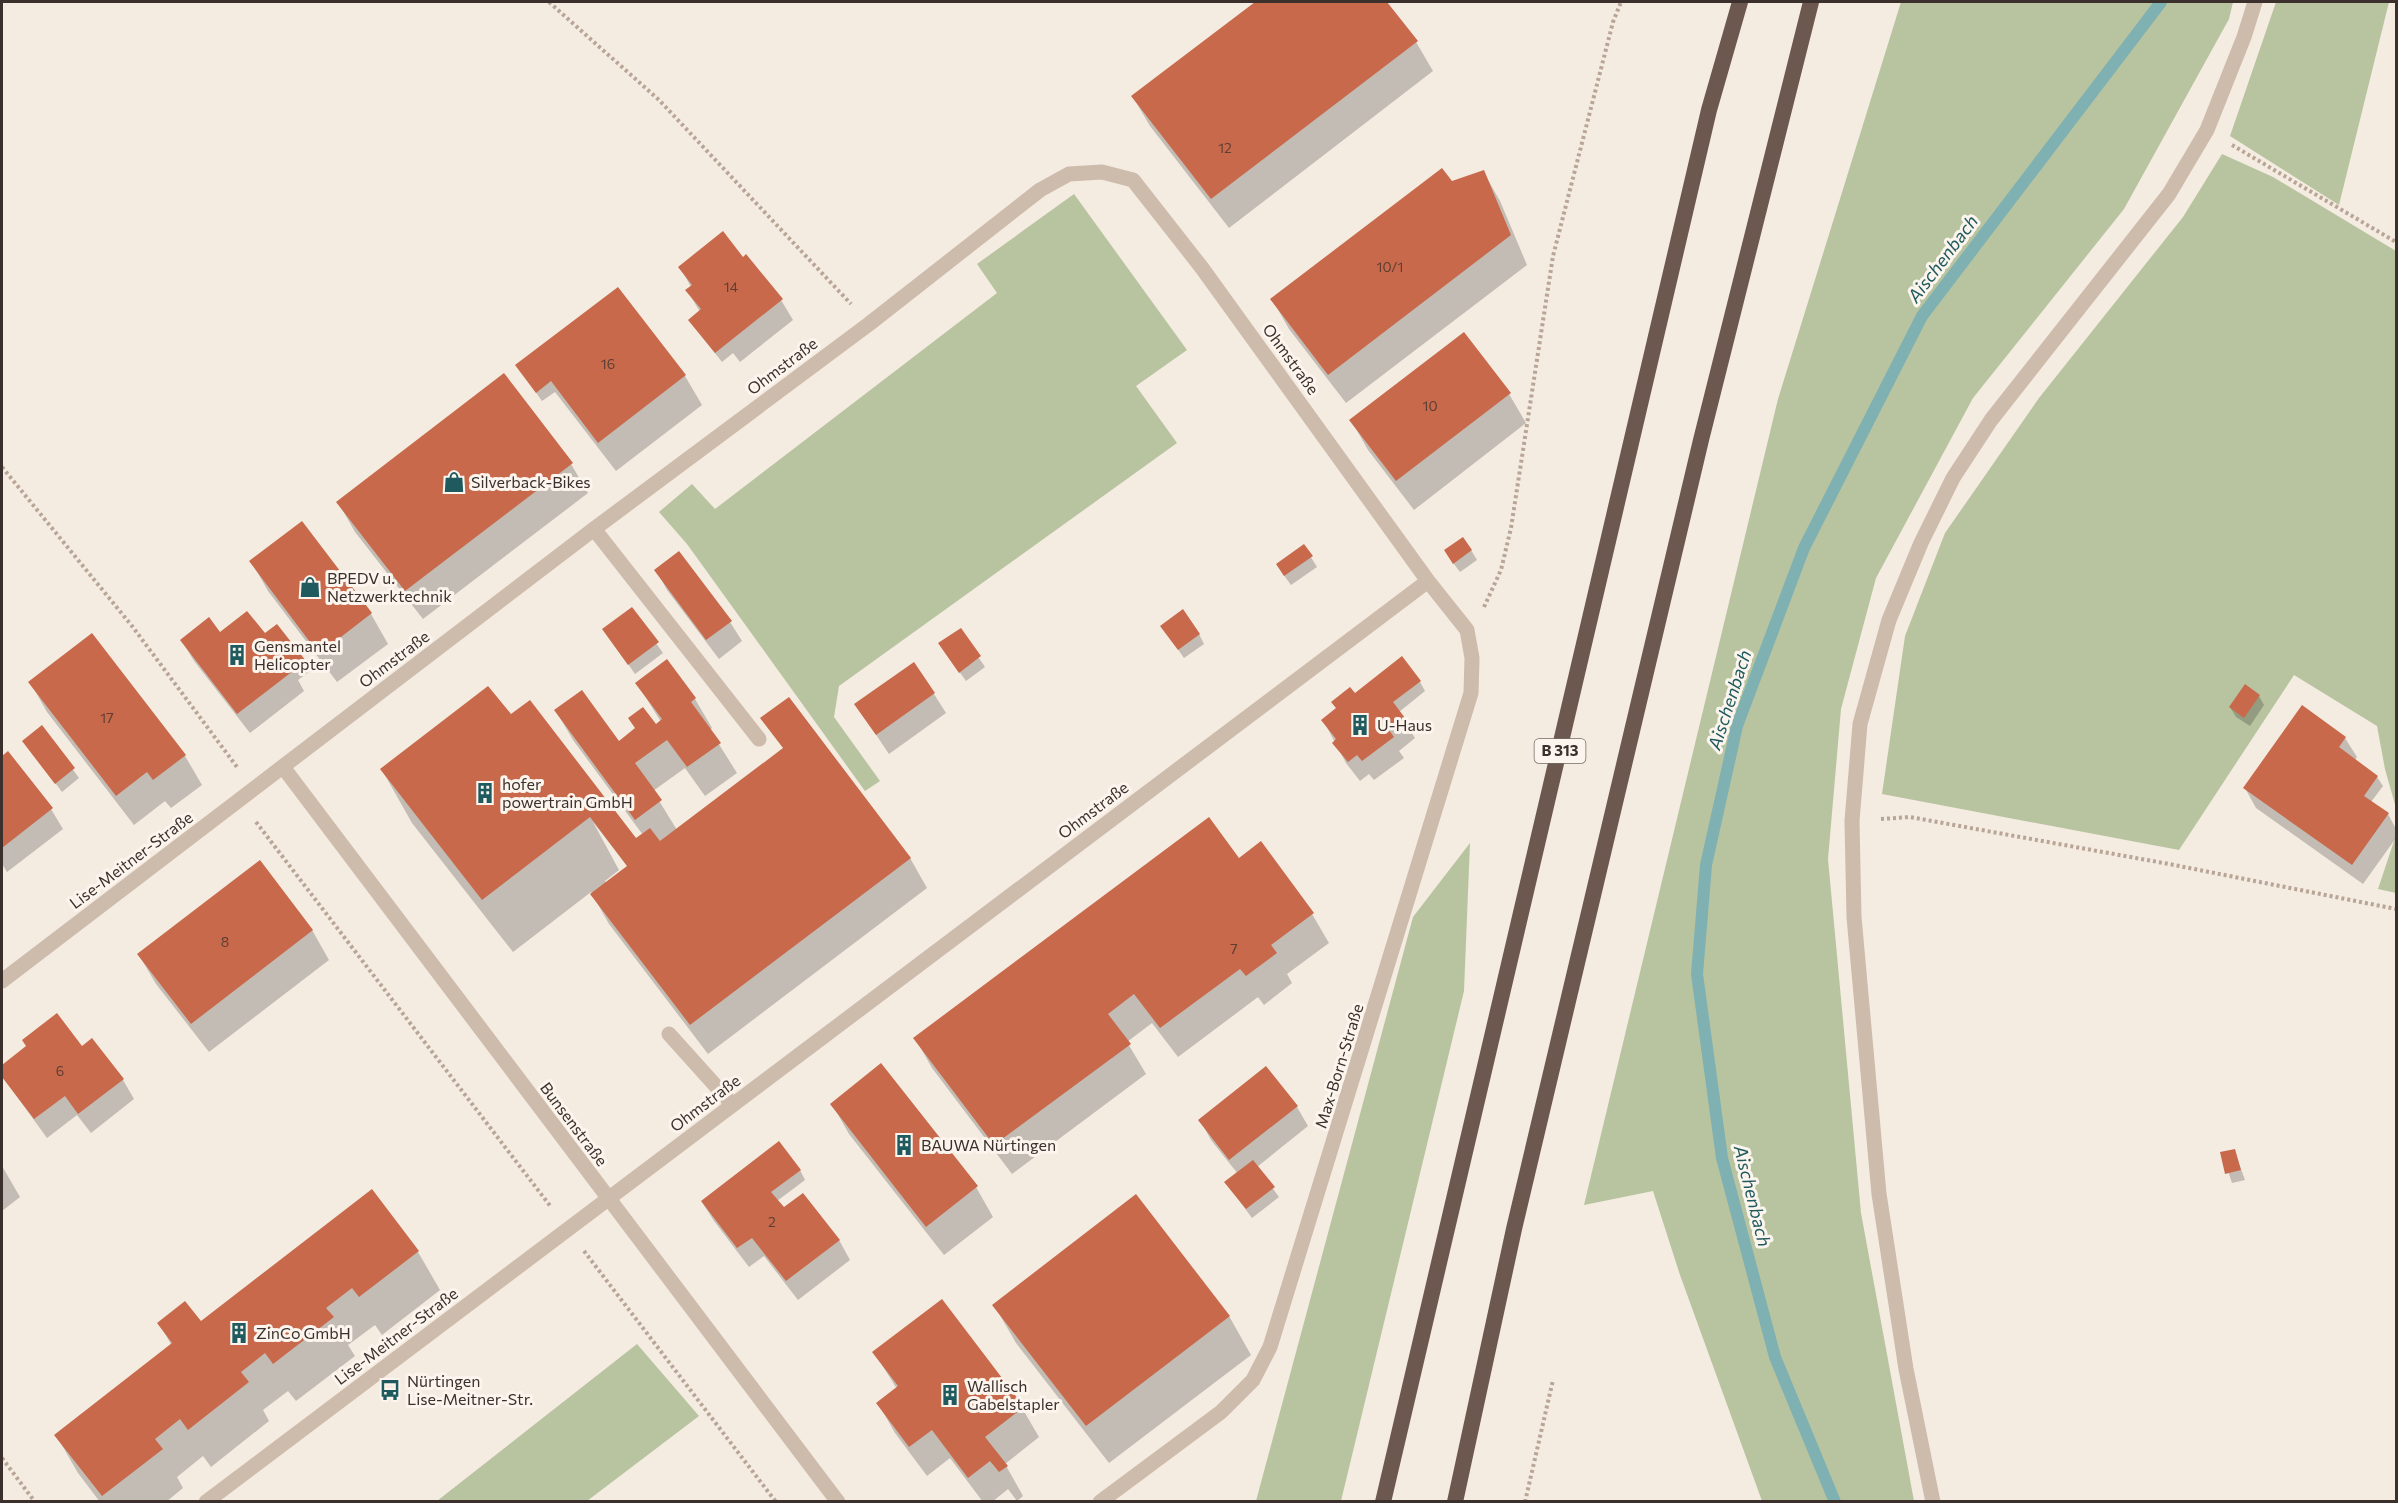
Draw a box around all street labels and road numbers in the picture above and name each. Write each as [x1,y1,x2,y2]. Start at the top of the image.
street label: Ohmstraße [1259,320,1323,398]
street label: Ohmstraße [743,333,820,398]
street label: Ohmstraße [355,626,432,691]
road number: B 313 [1534,739,1586,763]
street label: Ohmstraße [1054,777,1131,842]
street label: Lise-Meitner-Straße [65,807,196,912]
street label: Max-Born-Straße [1311,1001,1366,1130]
street label: Ohmstraße [666,1070,743,1135]
street label: Bunsenstraße [537,1078,612,1169]
street label: Lise-Meitner-Straße [330,1283,461,1388]

